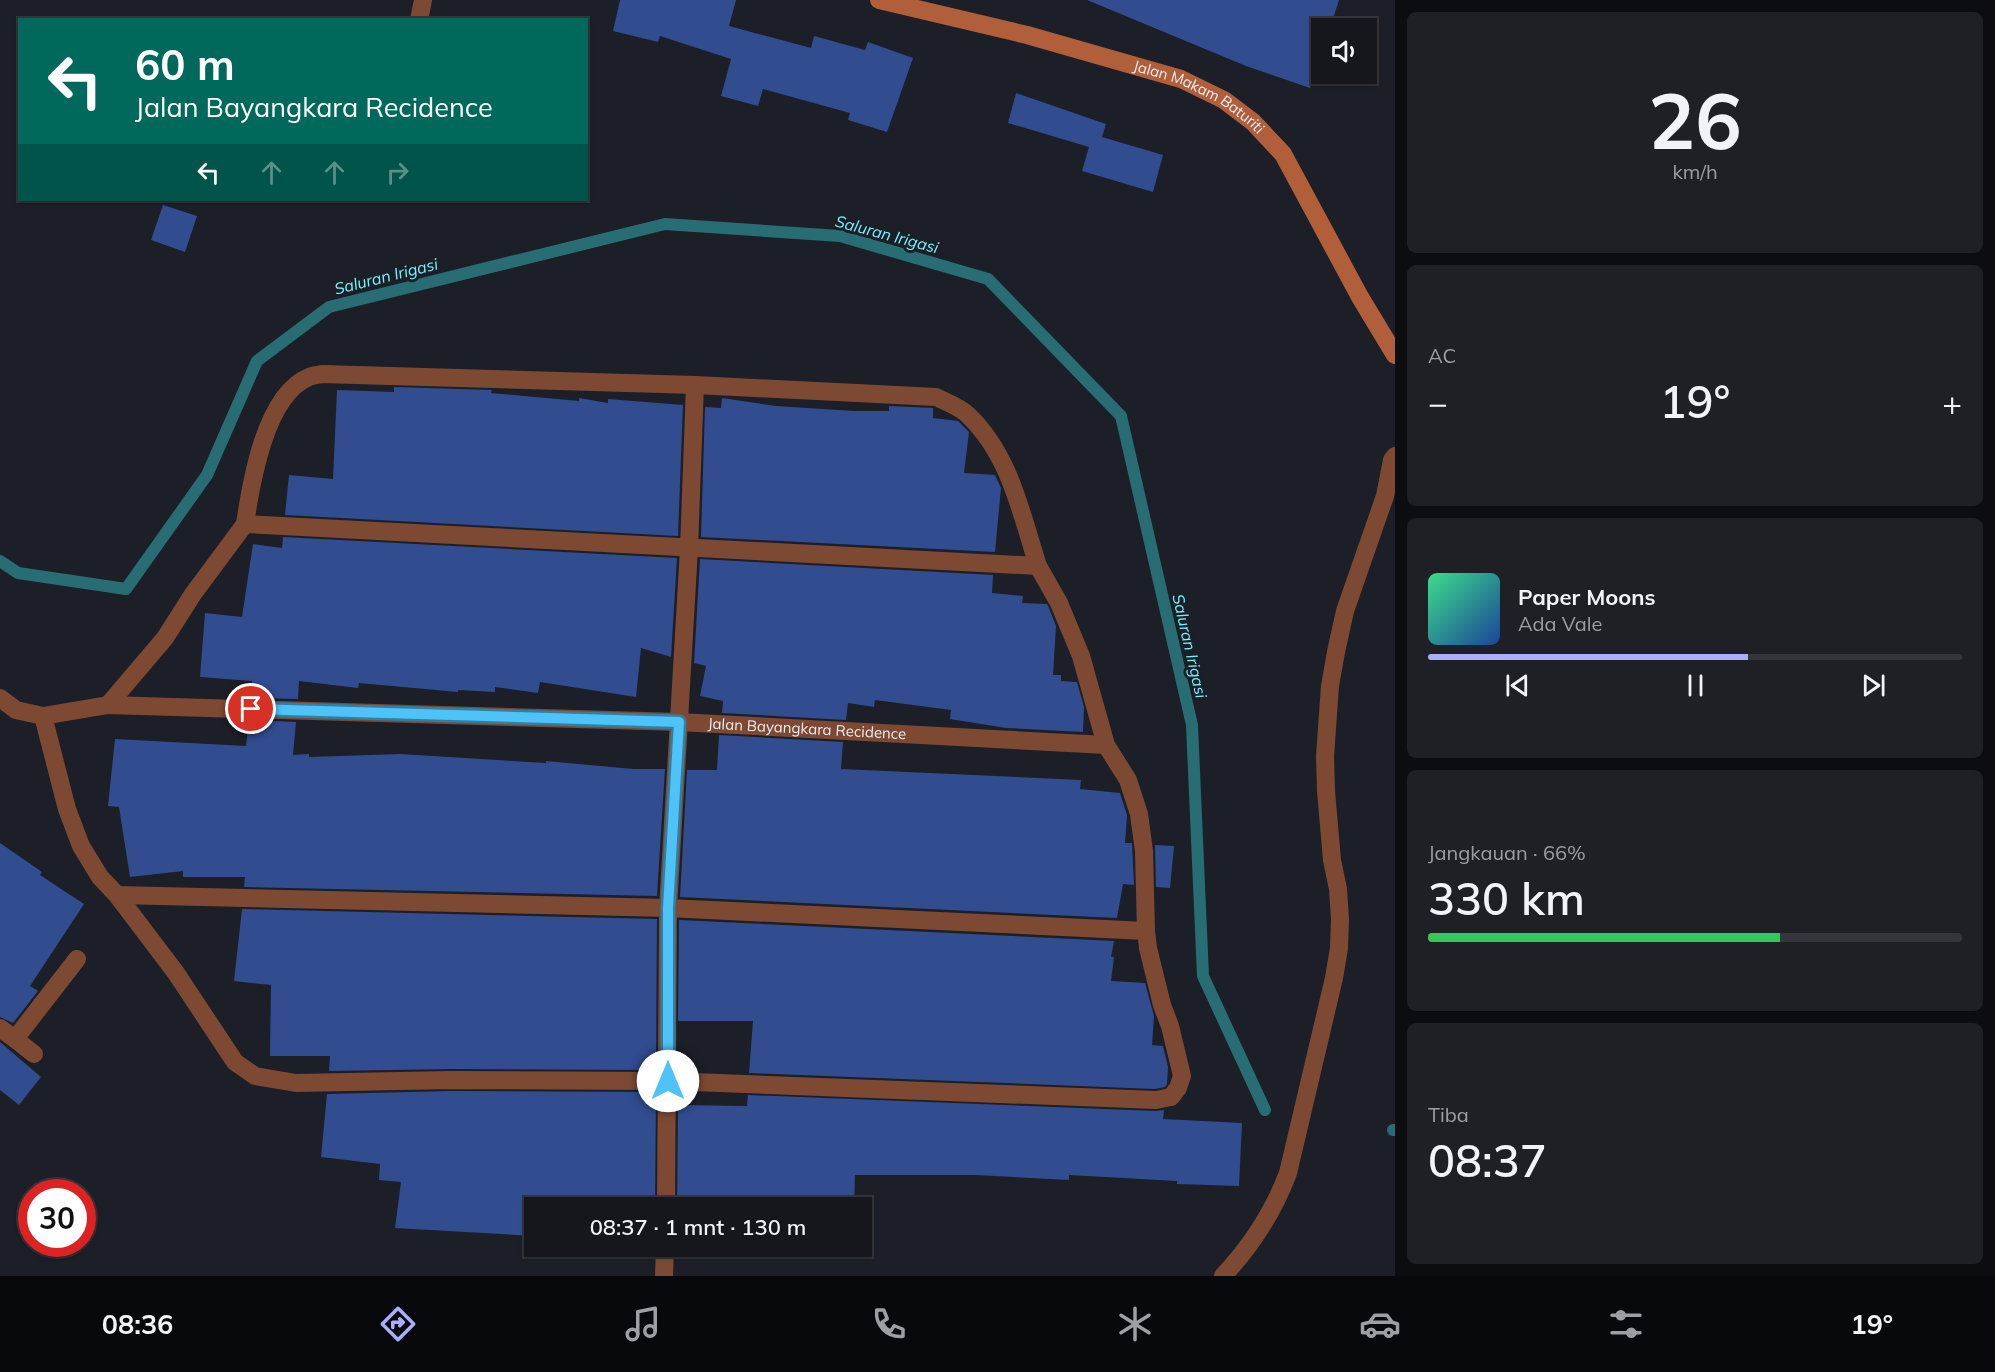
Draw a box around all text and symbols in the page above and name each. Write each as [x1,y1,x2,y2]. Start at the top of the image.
map controls [1311,18,1377,84]
button: sound [1311,18,1377,84]
text: 60 m [135,38,235,91]
icon: left [36,42,114,120]
street label: Jalan Makam Baturiti [1131,56,1269,137]
text: 26 [1648,71,1742,169]
text: Jalan Bayangkara Recidence [135,90,493,124]
icon: left [192,156,225,189]
icon: ahead [255,156,288,189]
icon: ahead [318,156,351,189]
icon: right [381,156,414,189]
text: km/h [1672,159,1718,184]
water label: Saluran Irigasi [833,211,941,257]
water label: Saluran Irigasi [332,253,440,299]
text: AC [1428,343,1456,368]
text: 19° [1660,373,1730,429]
text: − [1428,382,1448,423]
text: + [1942,382,1962,423]
text: Paper Moons [1518,583,1656,611]
water label: Saluran Irigasi [1168,592,1212,700]
text: Ada Vale [1518,611,1602,636]
icon: previous [1501,669,1534,702]
icon: pause [1679,669,1712,702]
icon: next [1857,669,1890,702]
pin [225,683,276,734]
icon: arrive [234,692,267,725]
street label: Jalan Bayangkara Recidence [707,714,907,743]
text: Jangkauan · 66% [1428,840,1586,865]
text: 330 km [1428,870,1585,926]
position arrow [636,1049,700,1113]
text: Tiba [1428,1102,1469,1127]
text: 08:37 [1428,1132,1547,1188]
speed limit sign: 30 [18,1179,96,1257]
text: 08:37 · 1 mnt · 130 m [590,1213,806,1241]
icon: directions [377,1303,419,1345]
icon: music [622,1303,664,1345]
icon: phone [868,1303,910,1345]
icon: climate [1114,1303,1156,1345]
icon: car [1359,1303,1401,1345]
icon: filters [1605,1303,1647,1345]
text: 08:36 [102,1307,173,1341]
text: 19° [1850,1307,1893,1341]

